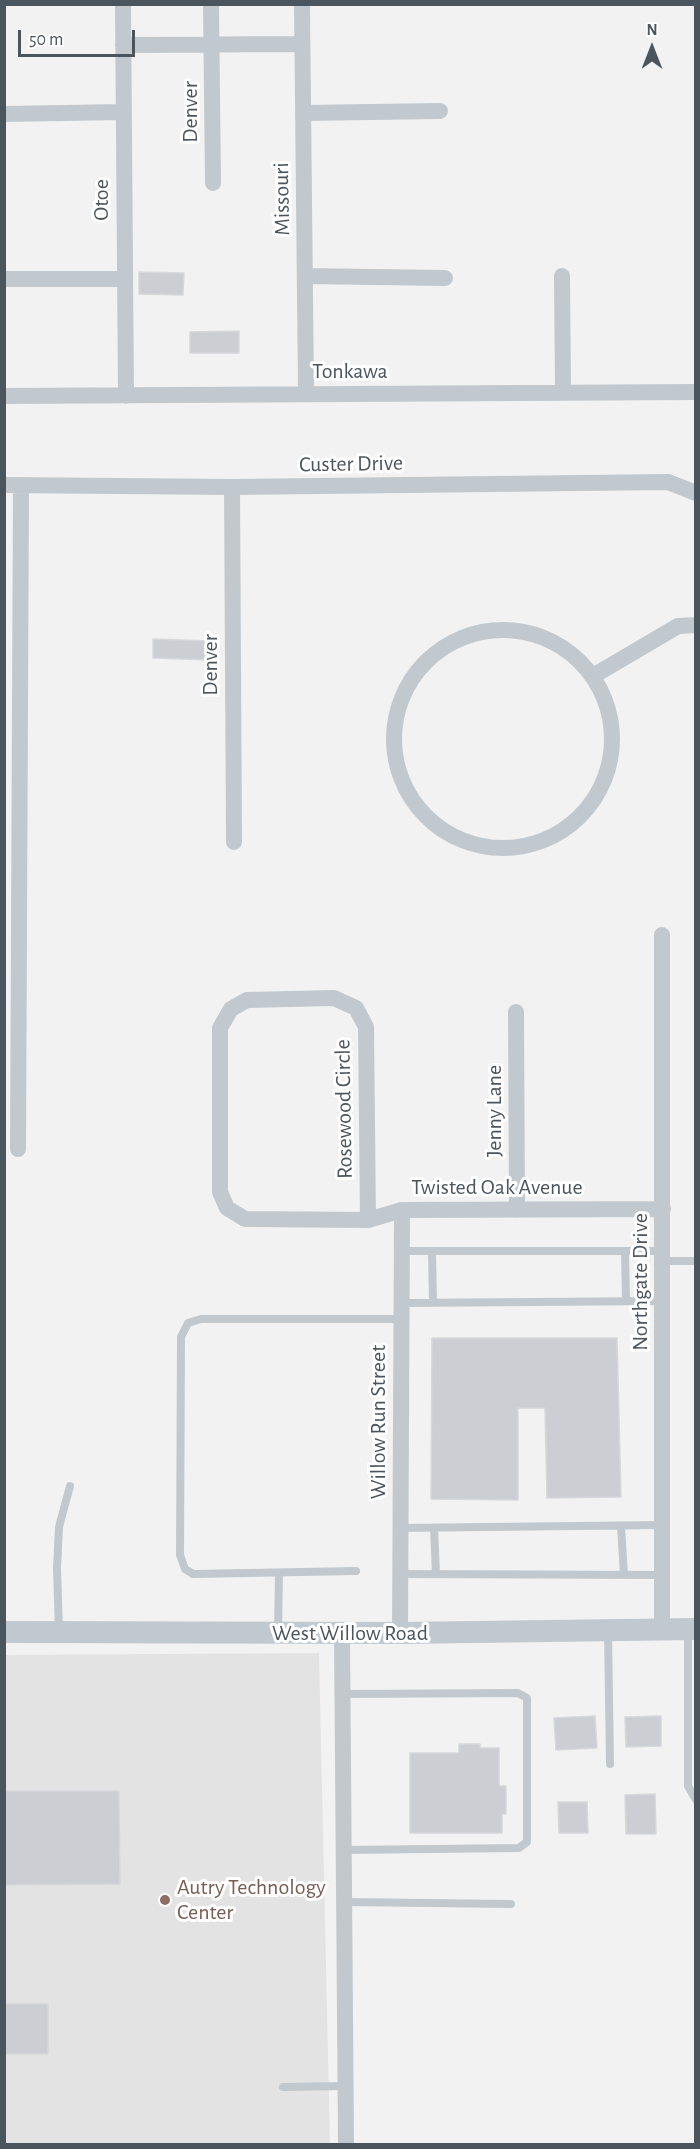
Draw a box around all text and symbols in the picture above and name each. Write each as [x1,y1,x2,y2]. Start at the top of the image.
scale bar [21,18,138,56]
north arrow [622,18,682,78]
text: N [646,22,658,38]
text: 50 m [29,31,63,49]
street label: Denver [177,81,203,143]
street label: Missouri [268,162,296,236]
street label: Otoe [88,179,114,221]
street label: Tonkawa [312,358,388,384]
street label: Custer Drive [299,450,403,478]
street label: Denver [197,634,223,696]
street label: Rosewood Circle [330,1039,358,1179]
street label: Jenny Lane [481,1065,507,1157]
street label: Twisted Oak Avenue [411,1174,583,1200]
street label: Northgate Drive [627,1213,653,1351]
street label: Willow Run Street [365,1345,391,1499]
street label: West Willow Road [272,1620,428,1646]
place label: Autry Technology Center [177,1874,326,1926]
marker: Autry Technology Center [158,1893,172,1907]

